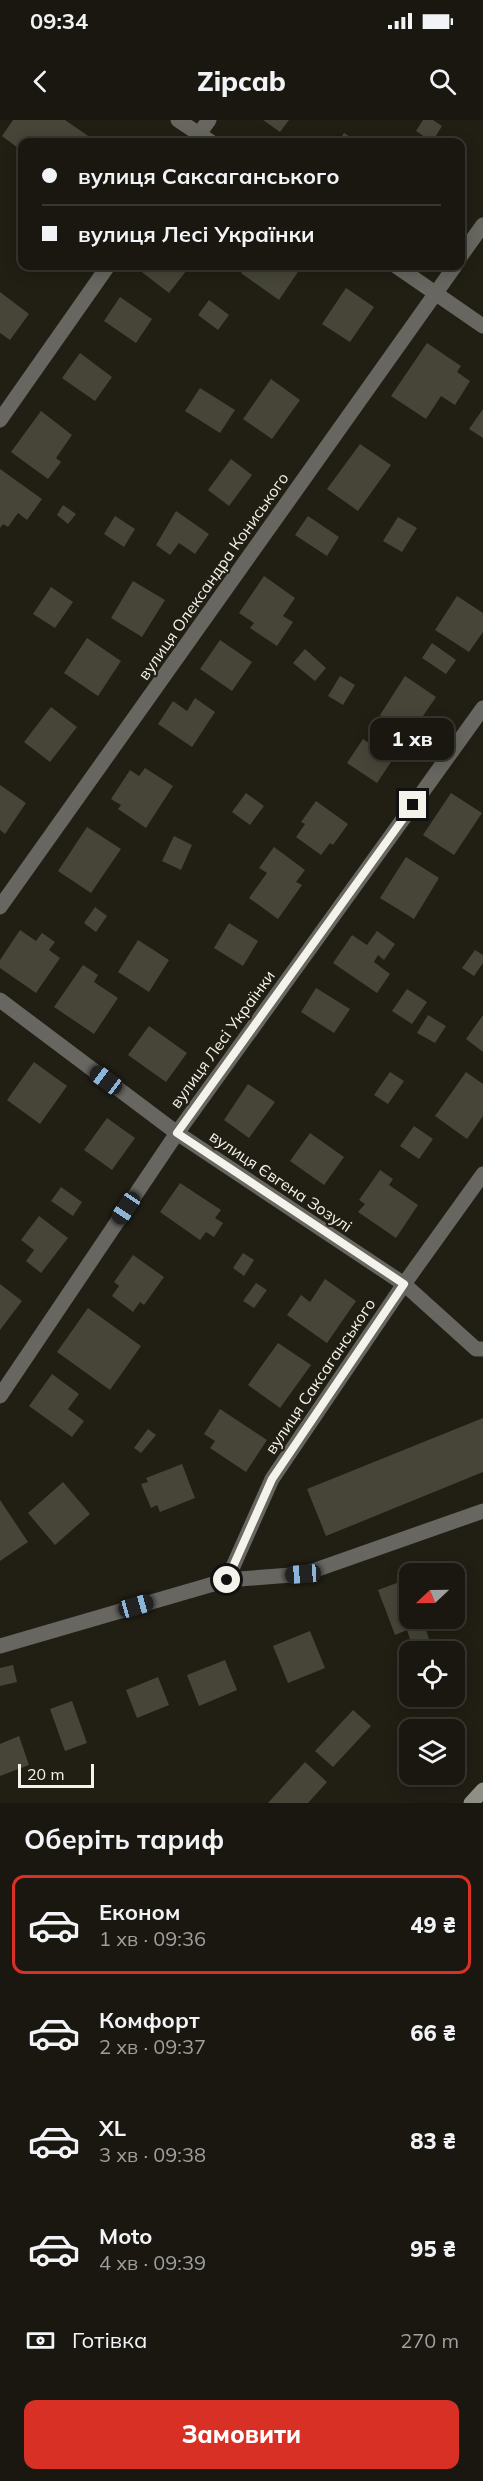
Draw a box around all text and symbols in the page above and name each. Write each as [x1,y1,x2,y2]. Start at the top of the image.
text: 09:34 [30,7,88,35]
text: Zipcab [197,64,286,98]
icon: back [24,65,57,98]
icon: search [426,65,459,98]
text: вулиця Саксаганського [78,162,340,190]
text: вулиця Лесі Українки [78,220,315,248]
street label: вулиця Олександра Кониського [134,468,292,684]
callout: 1 хв [371,718,455,760]
text: 1 хв [392,726,432,751]
route end [399,791,426,818]
street label: вулиця Лесі Українки [165,966,279,1112]
car [86,1062,126,1098]
street label: вулиця Євгена Зозулі [206,1126,356,1236]
car [108,1188,144,1228]
street label: вулиця Саксаганського [260,1294,380,1458]
north arrow [399,1563,465,1629]
map controls [399,1563,465,1785]
car [284,1564,322,1584]
route start [213,1566,240,1593]
car [116,1592,156,1620]
button: locate [399,1641,465,1707]
button: layers [399,1719,465,1785]
scale bar [18,1761,94,1788]
text: 20 m [27,1764,64,1784]
text: Оберіть тариф [24,1822,224,1856]
icon: car [27,1898,81,1952]
text: Економ [99,1898,180,1926]
text: 49 ₴ [410,1911,456,1939]
text: 1 хв · 09:36 [99,1926,206,1951]
icon: car [27,2006,81,2060]
text: Комфорт [99,2006,200,2034]
text: 66 ₴ [410,2019,456,2047]
text: 2 хв · 09:37 [99,2034,206,2059]
icon: car [27,2114,81,2168]
text: XL [99,2114,126,2142]
text: 83 ₴ [410,2127,456,2155]
text: 3 хв · 09:38 [99,2142,206,2167]
icon: car [27,2222,81,2276]
text: Moto [99,2222,152,2250]
text: 95 ₴ [410,2235,456,2263]
text: 4 хв · 09:39 [99,2250,206,2275]
icon: cash [24,2324,57,2357]
text: Готівка [72,2326,147,2354]
text: 270 m [400,2328,459,2353]
button: Замовити [24,2400,459,2469]

